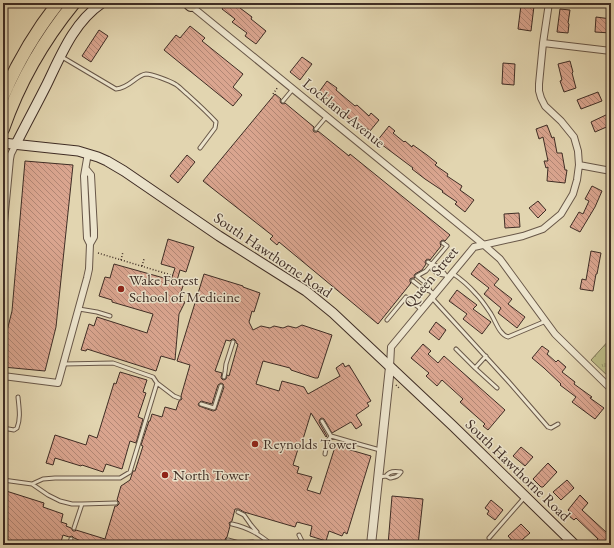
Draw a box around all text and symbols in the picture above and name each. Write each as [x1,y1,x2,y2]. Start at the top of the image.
street label: Lockland Avenue [299,74,389,152]
street label: South Hawthorne Road [210,208,337,302]
street label: Queen Street [399,242,462,311]
place label: Wake Forest School of Medicine [129,270,240,306]
marker: Wake Forest School of Medicine [116,284,126,294]
street label: South Hawthorne Road [462,415,575,525]
place label: Reynolds Tower [263,434,357,453]
marker: Reynolds Tower [250,439,260,449]
place label: North Tower [173,465,249,484]
marker: North Tower [160,470,170,480]

